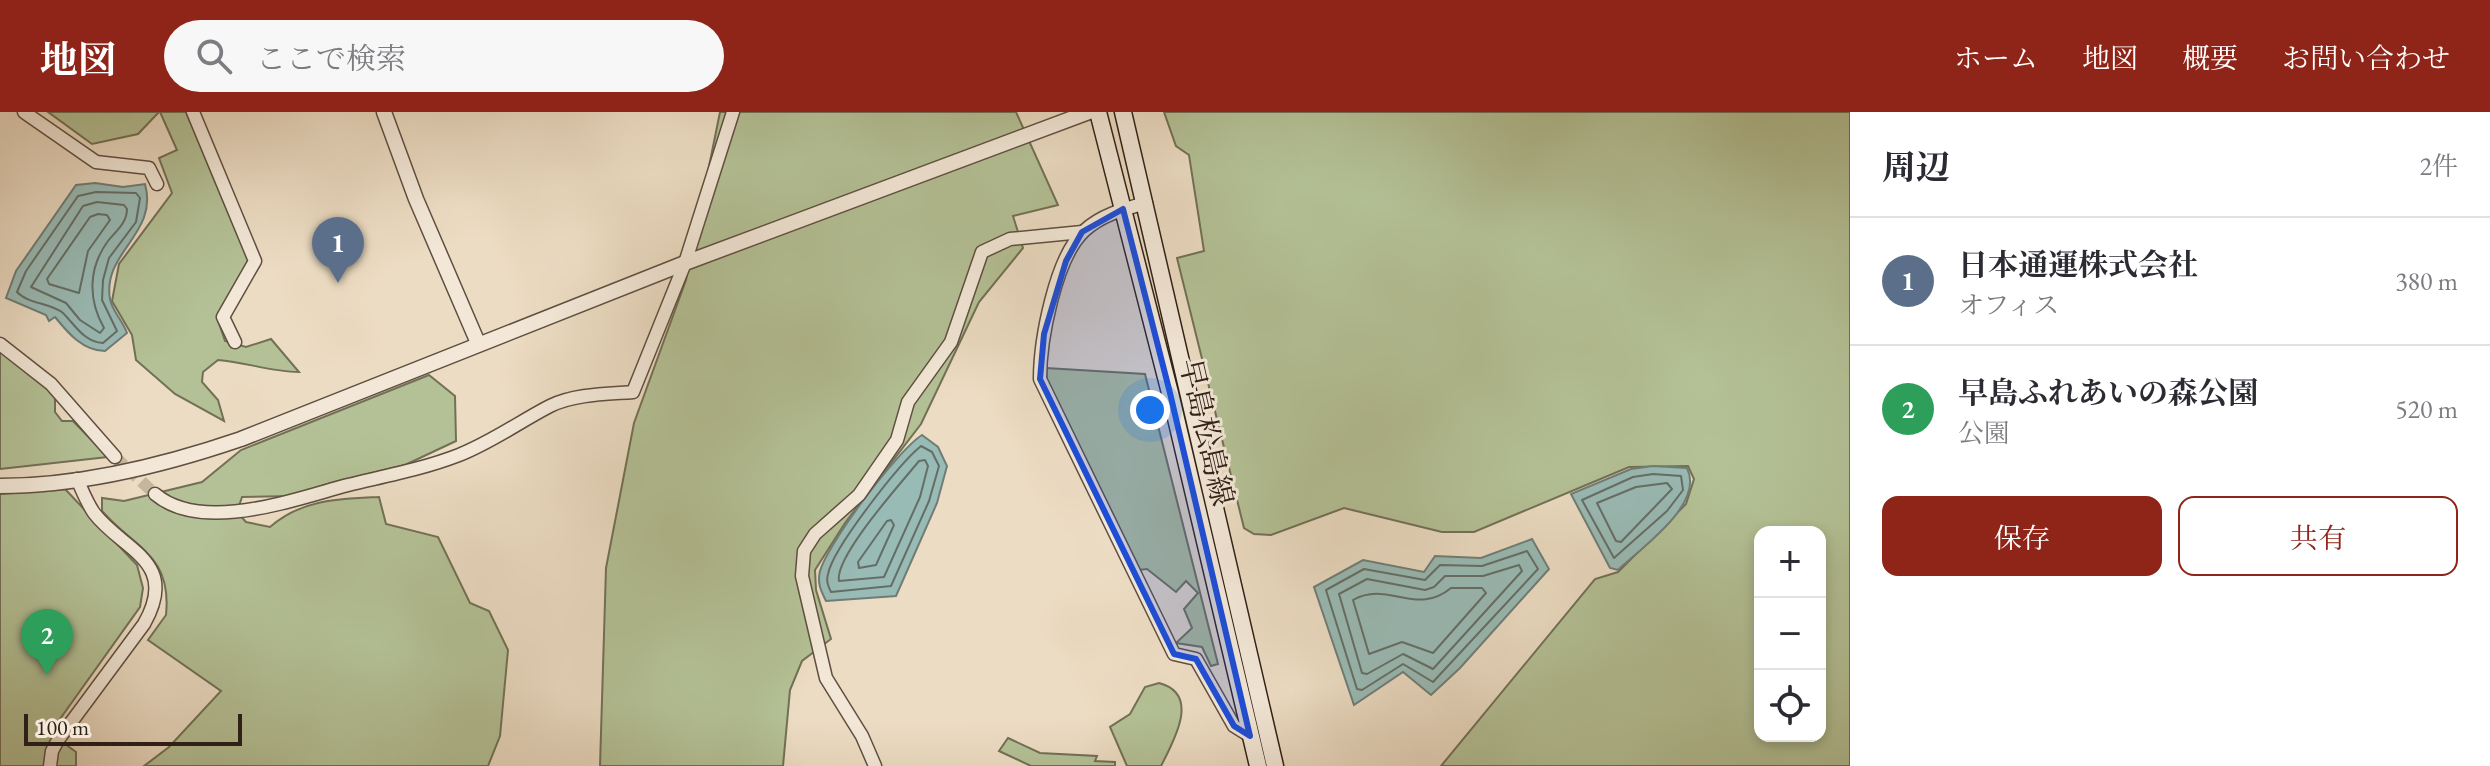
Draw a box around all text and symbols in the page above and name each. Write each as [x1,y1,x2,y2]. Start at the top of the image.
search box [164,20,724,92]
icon: search [192,34,236,78]
text: 地図 [40,35,116,84]
text: ここで検索 [256,39,406,78]
text: ホーム [1954,40,2038,76]
text: 地図 [2082,40,2138,76]
text: 概要 [2182,40,2238,76]
text: お問い合わせ [2282,40,2450,76]
text: 周辺 [1882,145,1950,189]
text: 2件 [2420,149,2458,183]
pin: 1 [312,217,364,283]
text: 日本通運株式会社 [1958,245,2198,284]
text: 1 [1901,264,1915,298]
text: 380 m [2395,264,2458,298]
text: オフィス [1958,288,2059,322]
street label: 早島松島線 [1171,355,1243,509]
text: 早島ふれあいの森公園 [1958,373,2258,412]
your location [1130,390,1170,430]
text: 2 [1901,392,1915,426]
text: 520 m [2395,392,2458,426]
text: 公園 [1958,416,2010,450]
button: 保存 [1882,496,2162,576]
button: 共有 [2178,496,2458,576]
map controls [1754,526,1826,742]
button: + [1754,526,1826,598]
button: − [1754,598,1826,670]
pin: 2 [21,609,73,675]
button: locate [1754,670,1826,742]
scale bar [24,710,242,746]
text: 100 m [36,713,89,742]

